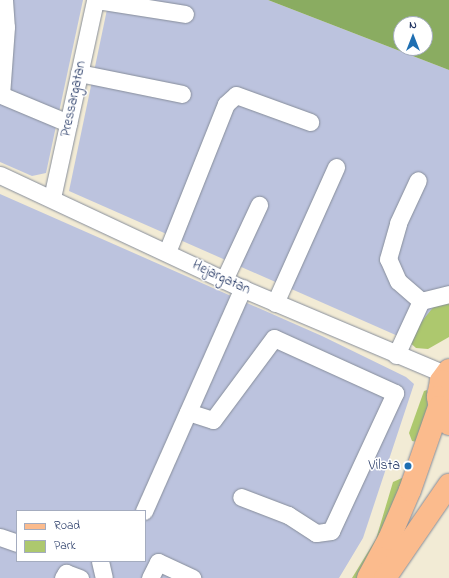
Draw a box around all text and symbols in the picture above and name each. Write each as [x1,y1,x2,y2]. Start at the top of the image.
north arrow [393,16,433,56]
text: N [409,17,417,33]
street label: Pressargatan [58,60,90,138]
street label: Hejargatan [189,257,253,299]
place label: Vilsta [368,458,400,474]
marker: Vilsta [403,461,413,471]
legend [16,510,146,562]
text: Road [54,517,80,535]
text: Park [54,537,76,555]

